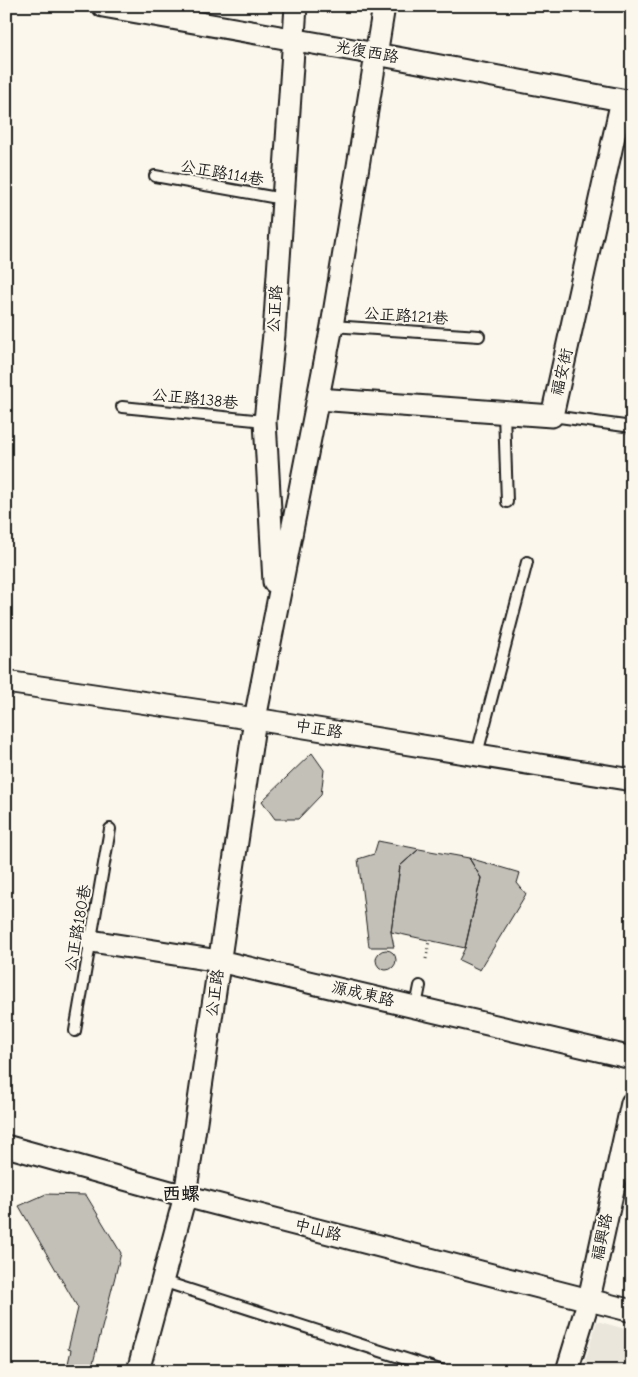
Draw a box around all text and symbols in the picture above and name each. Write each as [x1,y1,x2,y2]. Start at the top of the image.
street label: 光復西路 [334,38,400,66]
street label: 公正路114巷 [179,157,265,189]
street label: 公正路 [264,284,286,334]
street label: 公正路121巷 [363,304,449,328]
street label: 福安街 [548,347,576,397]
street label: 公正路138巷 [151,386,239,412]
street label: 中正路 [294,716,344,742]
street label: 公正路180巷 [61,883,95,973]
street label: 公正路 [203,968,227,1018]
street label: 源成東路 [330,978,396,1010]
district label: 西螺 [162,1183,200,1205]
street label: 福興路 [588,1212,616,1262]
street label: 中山路 [293,1215,343,1245]

